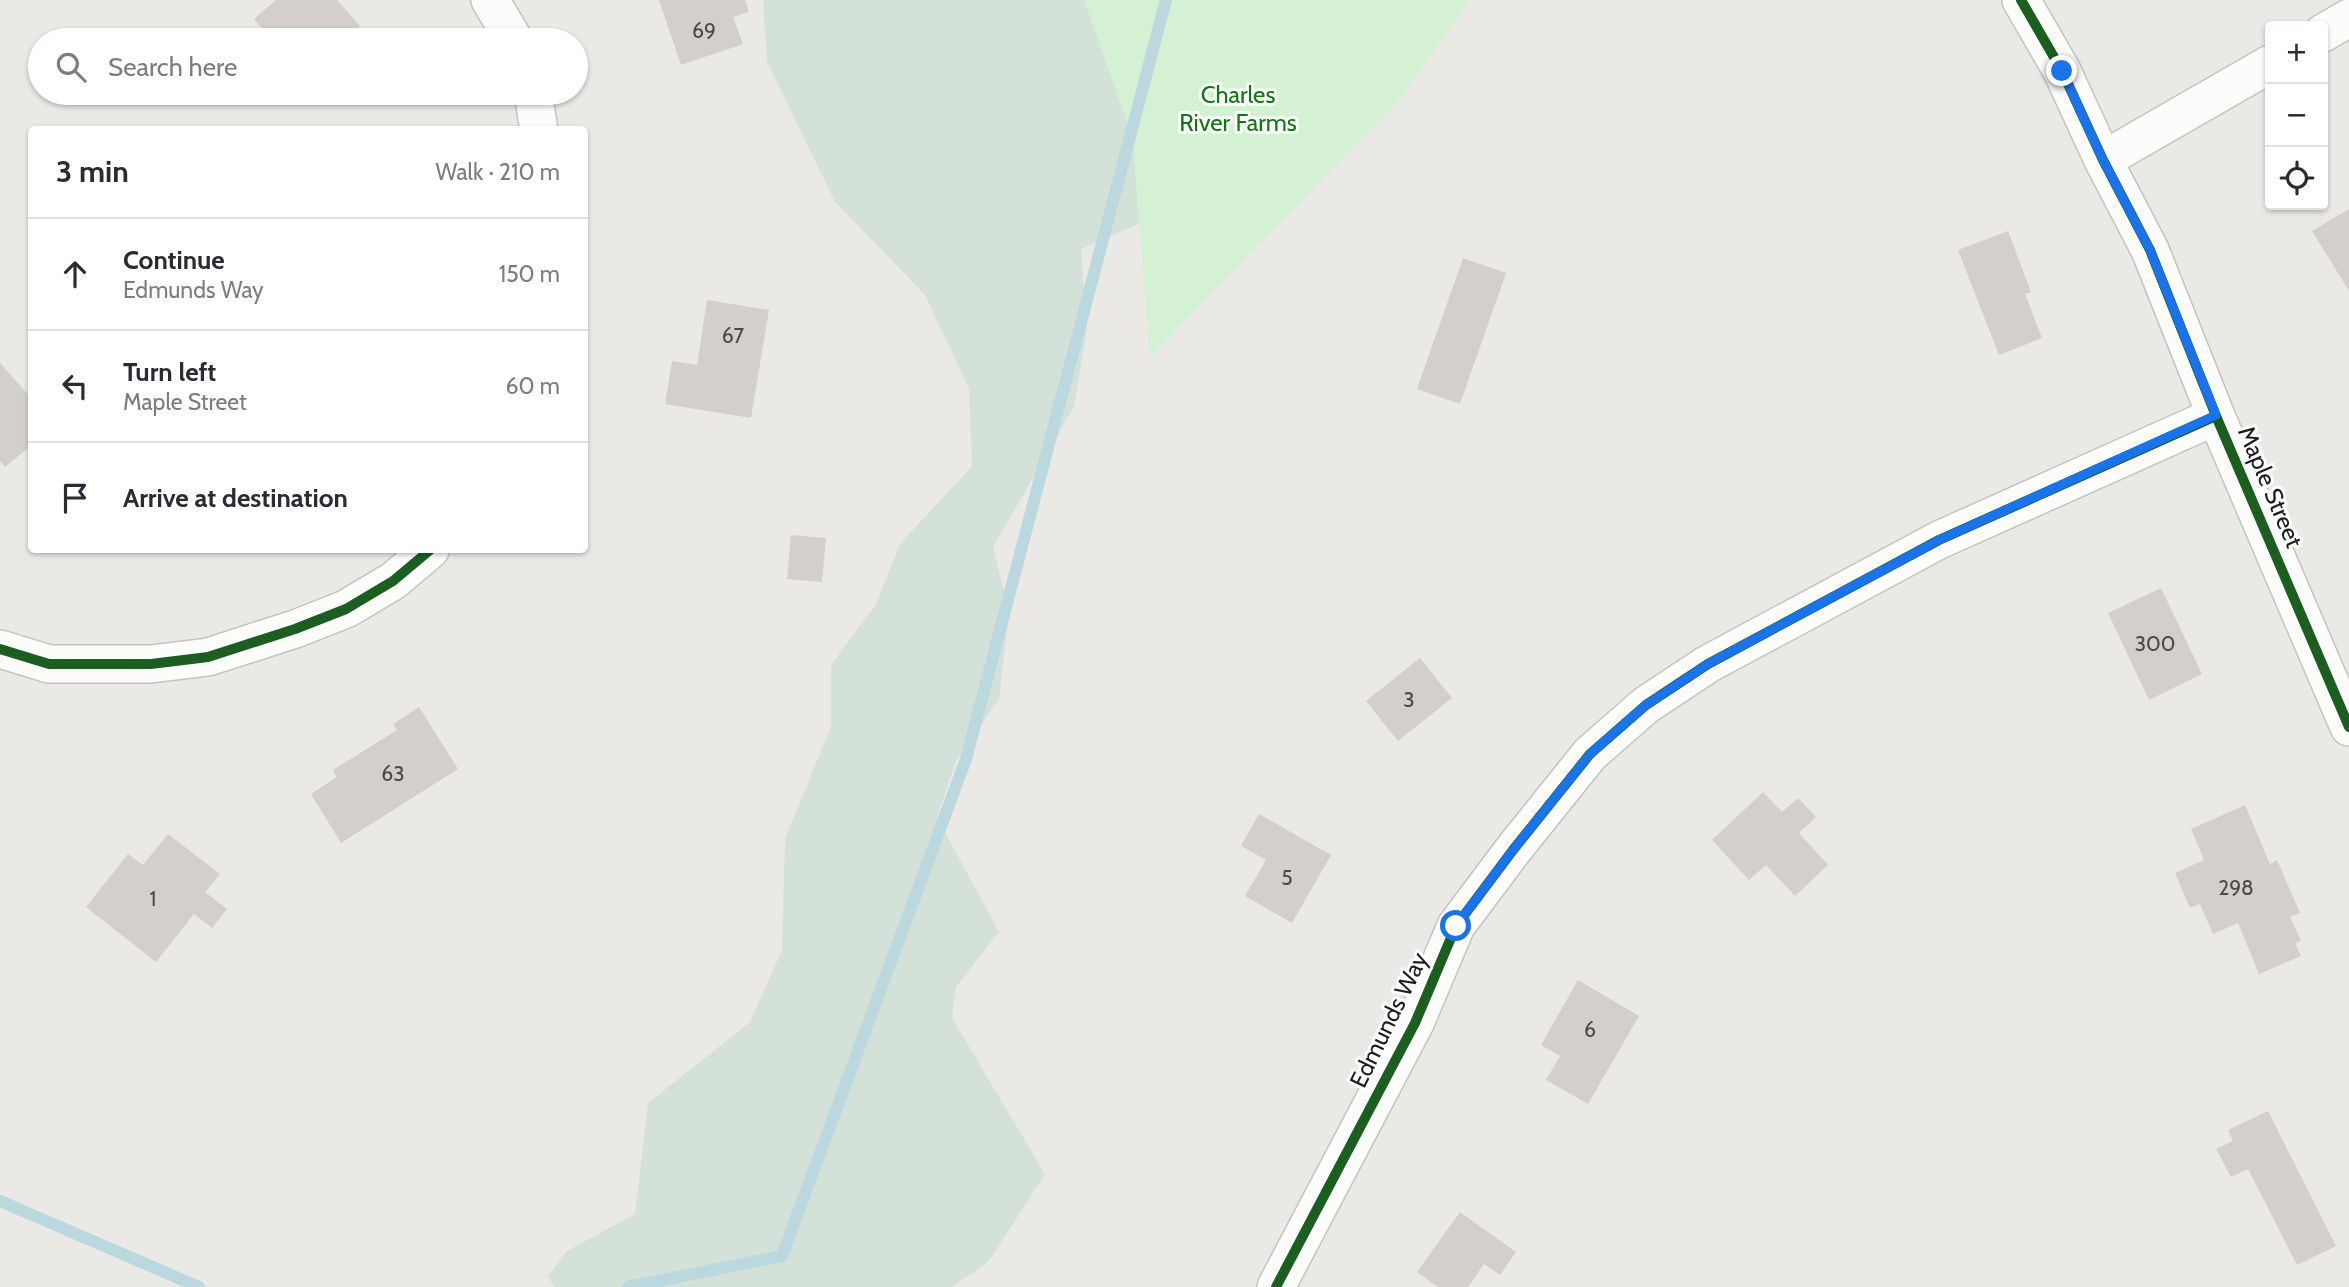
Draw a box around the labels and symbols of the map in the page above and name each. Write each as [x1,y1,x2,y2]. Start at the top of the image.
house number: 69 [692,18,716,43]
route end [2046,55,2077,86]
park label: Charles River Farms [1179,80,1297,137]
house number: 67 [722,323,745,348]
street label: Maple Street [2232,422,2309,552]
house number: 300 [2135,631,2175,656]
house number: 3 [1403,687,1415,712]
house number: 63 [381,761,405,786]
house number: 5 [1281,865,1293,890]
house number: 298 [2218,875,2254,900]
house number: 1 [150,886,156,911]
route start [1440,910,1471,941]
street label: Edmunds Way [1343,947,1434,1092]
house number: 6 [1584,1017,1596,1042]

